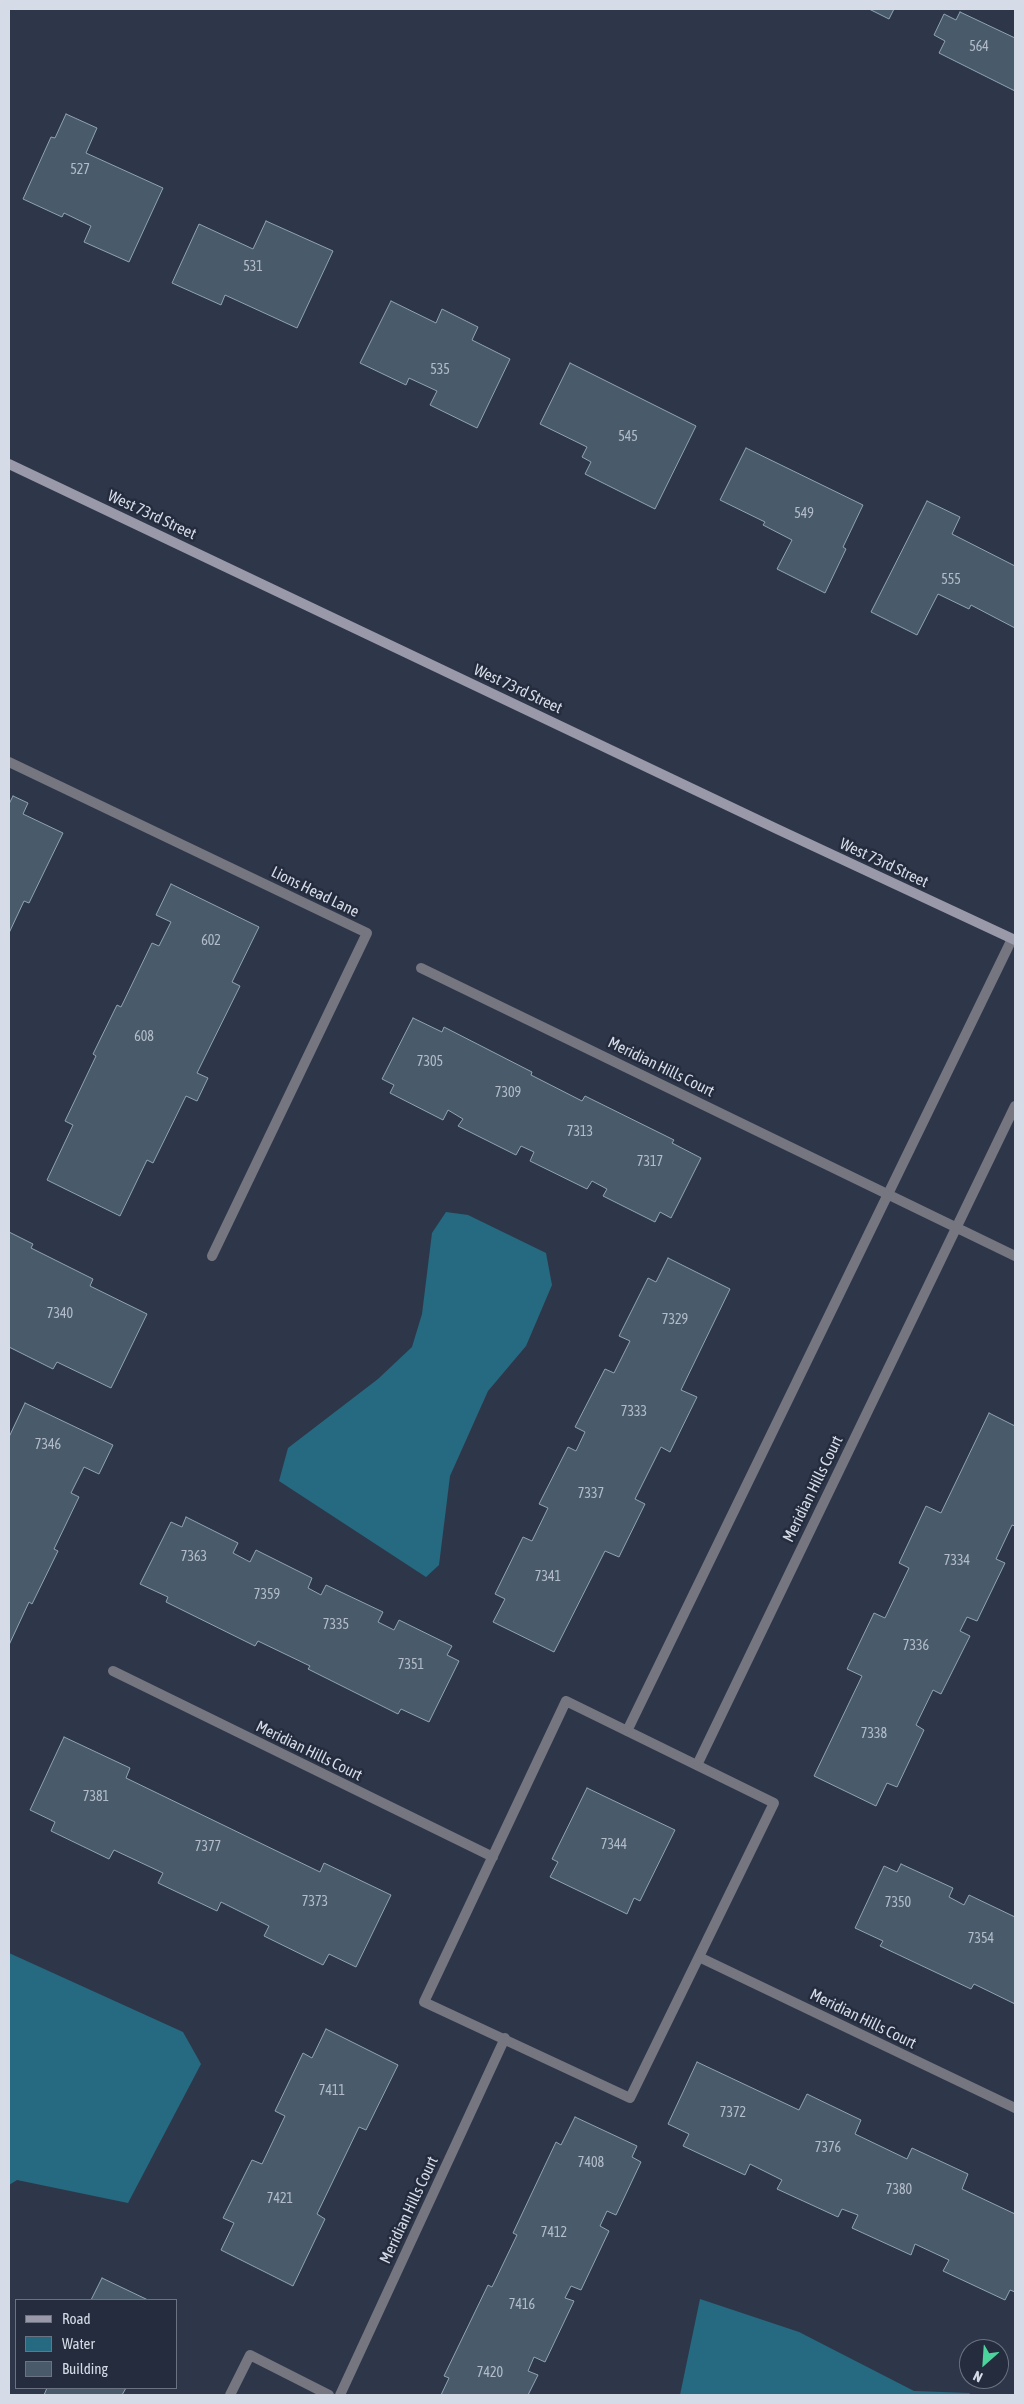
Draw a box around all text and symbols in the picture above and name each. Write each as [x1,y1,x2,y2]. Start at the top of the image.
house number: 564 [969,39,989,55]
house number: 527 [70,162,90,178]
house number: 531 [243,259,263,275]
house number: 535 [430,362,450,378]
house number: 545 [618,429,638,445]
street label: West 73rd Street [105,486,199,544]
house number: 549 [794,506,814,522]
house number: 555 [941,572,961,588]
street label: West 73rd Street [471,660,565,718]
street label: West 73rd Street [837,834,931,892]
street label: Lions Head Lane [268,862,362,922]
house number: 602 [201,933,221,949]
house number: 608 [134,1029,154,1045]
street label: Meridian Hills Court [605,1033,717,1101]
house number: 7305 [417,1054,443,1070]
house number: 7309 [495,1085,521,1101]
house number: 7313 [567,1124,593,1140]
house number: 7317 [637,1154,663,1170]
house number: 7340 [47,1306,73,1322]
house number: 7329 [662,1312,688,1328]
house number: 7333 [621,1404,647,1420]
street label: Meridian Hills Court [779,1433,847,1545]
house number: 7346 [35,1437,61,1453]
house number: 7337 [578,1486,604,1502]
house number: 7363 [181,1549,207,1565]
house number: 7334 [944,1553,970,1569]
house number: 7341 [535,1569,561,1585]
house number: 7359 [254,1587,280,1603]
house number: 7335 [323,1617,349,1633]
house number: 7336 [903,1638,929,1654]
house number: 7351 [398,1657,424,1673]
street label: Meridian Hills Court [253,1717,365,1785]
house number: 7338 [861,1726,887,1742]
house number: 7381 [83,1789,109,1805]
house number: 7344 [601,1837,627,1853]
house number: 7377 [195,1839,221,1855]
house number: 7373 [302,1894,328,1910]
house number: 7350 [885,1895,911,1911]
house number: 7354 [968,1931,994,1947]
street label: Meridian Hills Court [807,1985,919,2053]
house number: 7411 [319,2083,345,2099]
house number: 7372 [720,2105,746,2121]
house number: 7376 [815,2140,841,2156]
street label: Meridian Hills Court [376,2153,442,2267]
house number: 7408 [578,2155,604,2171]
house number: 7380 [886,2182,912,2198]
house number: 7421 [267,2191,293,2207]
house number: 7412 [541,2225,567,2241]
house number: 7416 [509,2297,535,2313]
legend [15,2299,178,2389]
text: Road [62,2310,91,2327]
text: Water [62,2335,95,2352]
north arrow [959,2339,1009,2389]
text: Building [62,2360,108,2377]
house number: 7420 [477,2365,503,2381]
text: N [971,2368,985,2386]

